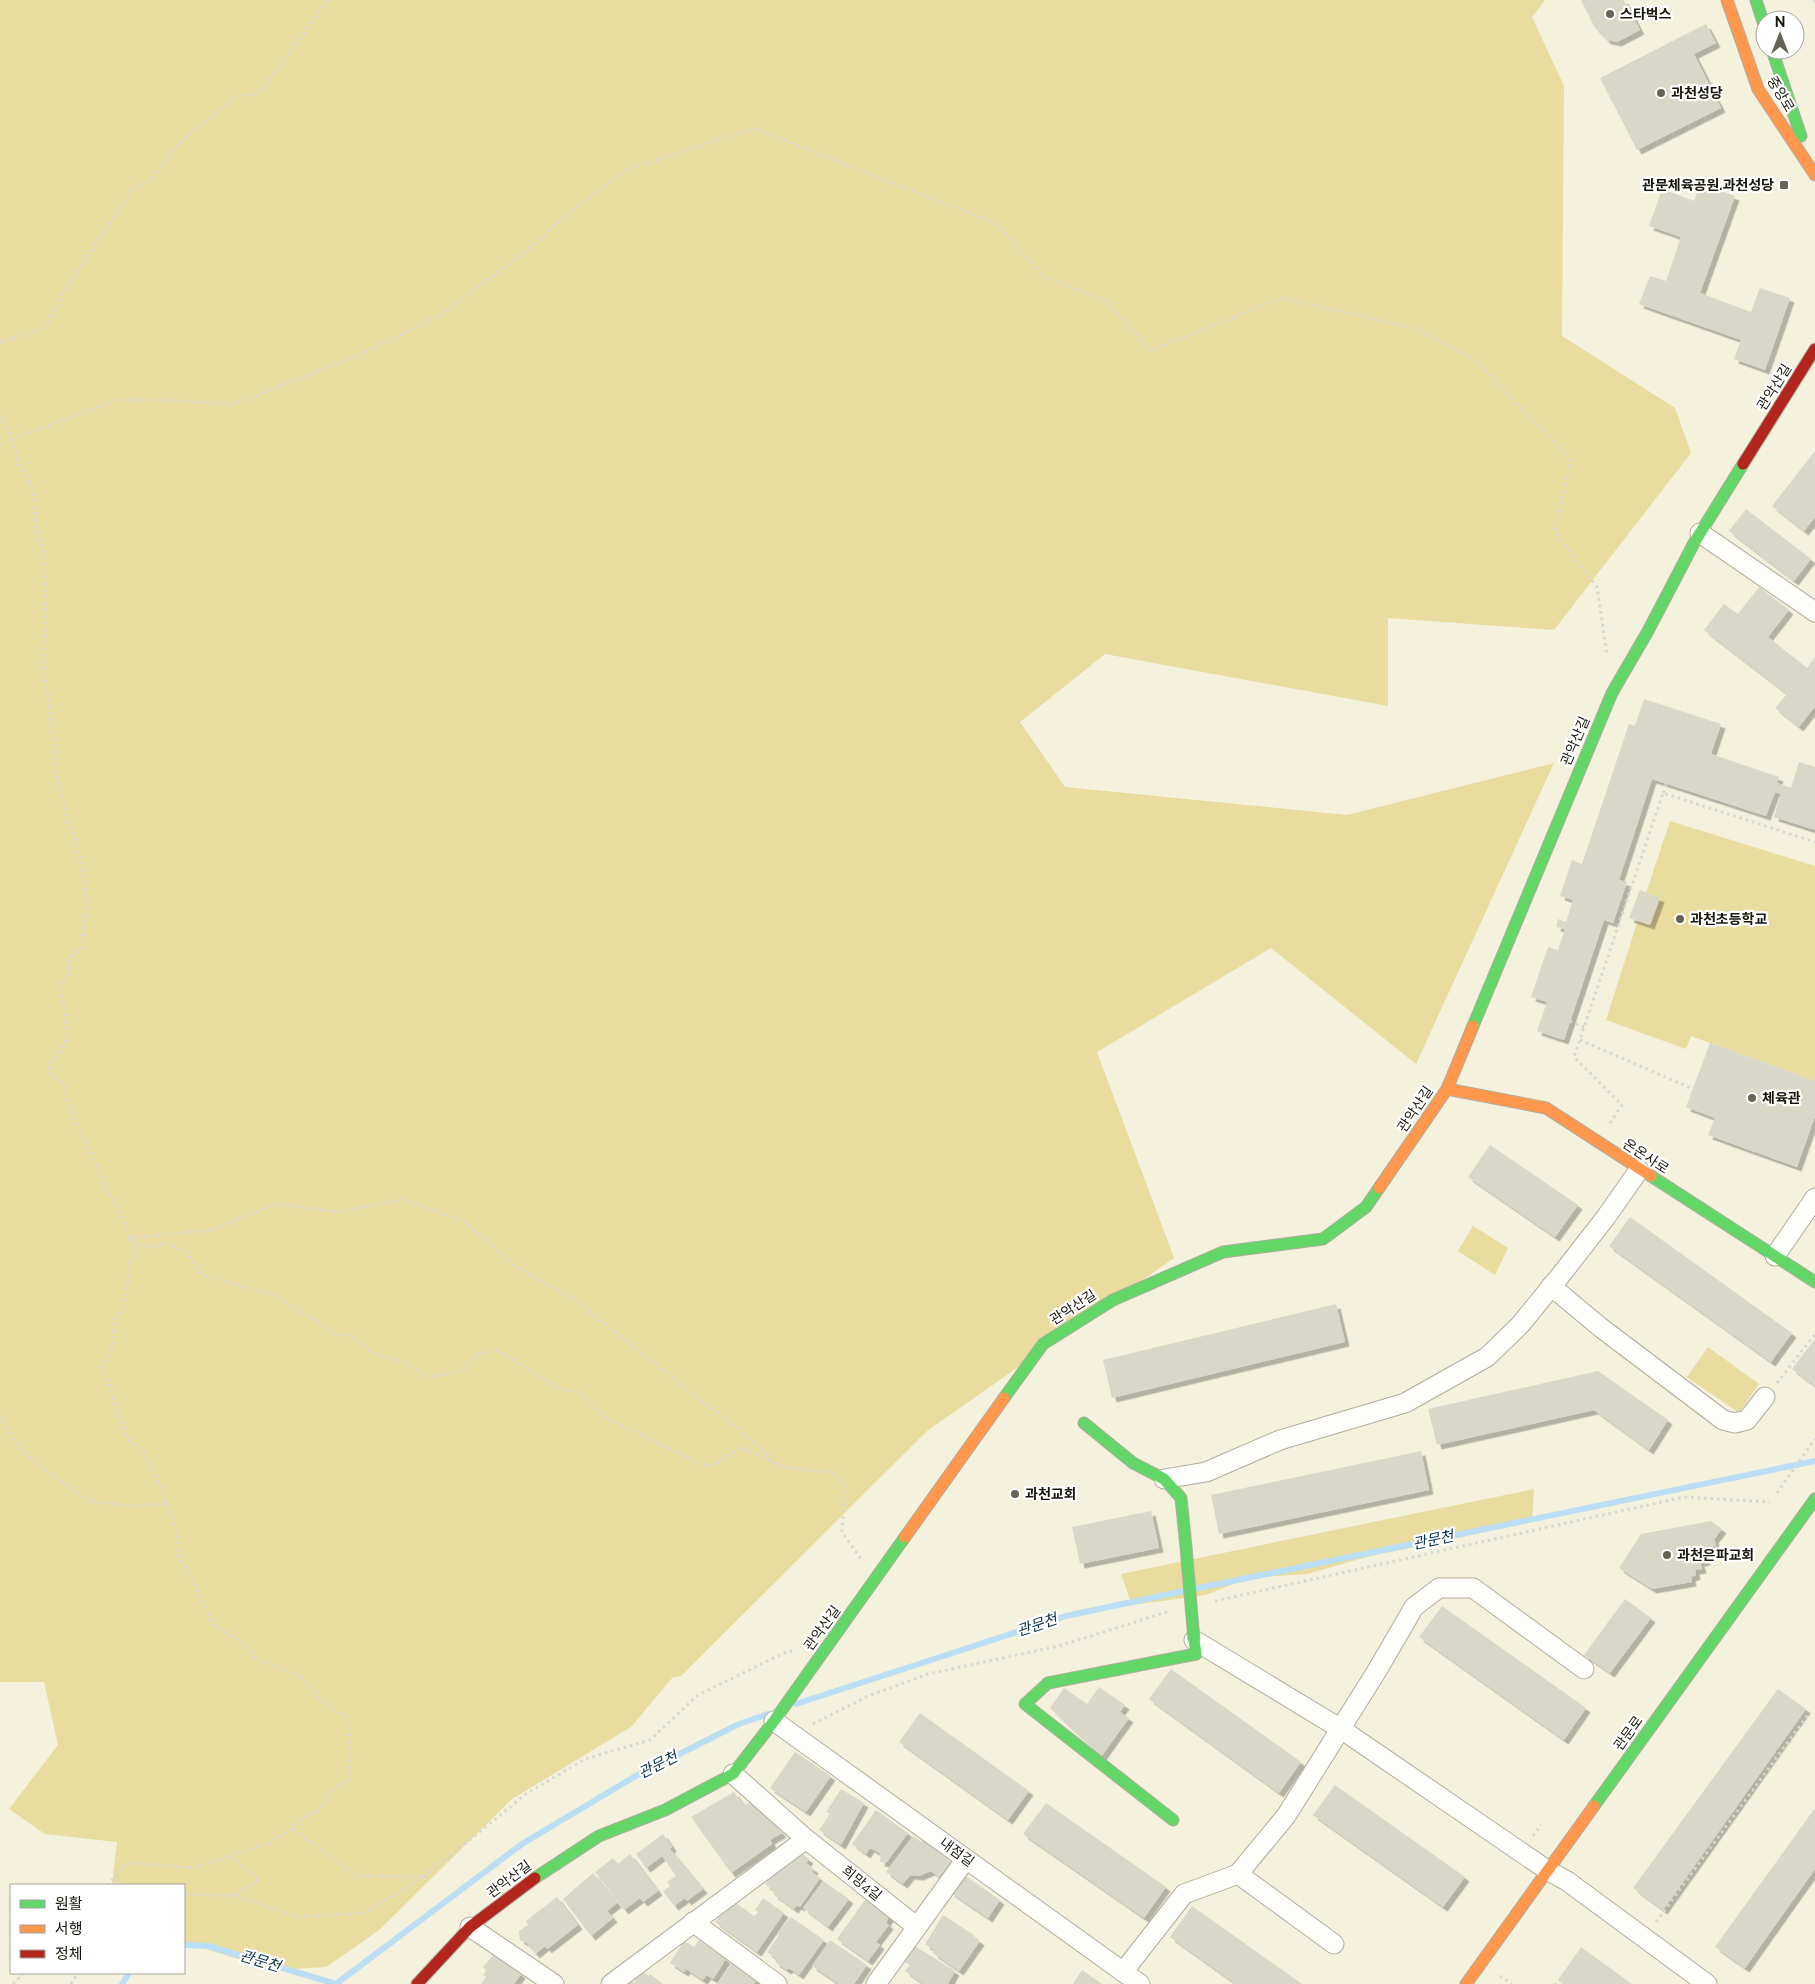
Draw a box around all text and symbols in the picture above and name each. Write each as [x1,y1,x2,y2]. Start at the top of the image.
place label: 스타벅스 [1620,6,1672,22]
marker: 스타벅스 [1604,8,1616,20]
north arrow [1755,10,1805,60]
text: N [1775,14,1785,30]
street label: 중앙로 [1764,73,1798,115]
place label: 과천성당 [1671,85,1723,101]
marker: 과천성당 [1655,87,1667,99]
place label: 관문체육공원.과천성당 [1642,177,1774,193]
marker: 관문체육공원.과천성당 [1778,179,1790,191]
street label: 관악산길 [1754,361,1794,413]
street label: 관악산길 [1558,714,1592,768]
place label: 과천초등학교 [1690,911,1767,927]
marker: 과천초등학교 [1674,913,1686,925]
street label: 관악산길 [1394,1083,1436,1135]
place label: 체육관 [1762,1090,1801,1106]
marker: 체육관 [1746,1092,1758,1104]
street label: 온온사로 [1620,1135,1672,1177]
street label: 관악산길 [1047,1286,1099,1328]
place label: 과천교회 [1025,1486,1077,1502]
marker: 과천교회 [1009,1488,1021,1500]
water label: 관문천 [1411,1526,1457,1553]
place label: 과천은파교회 [1677,1547,1754,1563]
marker: 과천은파교회 [1661,1549,1673,1561]
street label: 관악산길 [800,1602,844,1654]
water label: 관문천 [1015,1609,1062,1640]
street label: 관문로 [1610,1713,1646,1753]
water label: 관문천 [635,1747,682,1782]
street label: 내점길 [937,1834,977,1870]
street label: 관악산길 [484,1857,534,1901]
street label: 희망4길 [839,1862,885,1904]
legend [10,1884,185,1974]
text: 원활 [55,1895,83,1913]
text: 서행 [55,1920,83,1938]
text: 정체 [55,1945,83,1963]
water label: 관문천 [238,1946,285,1976]

